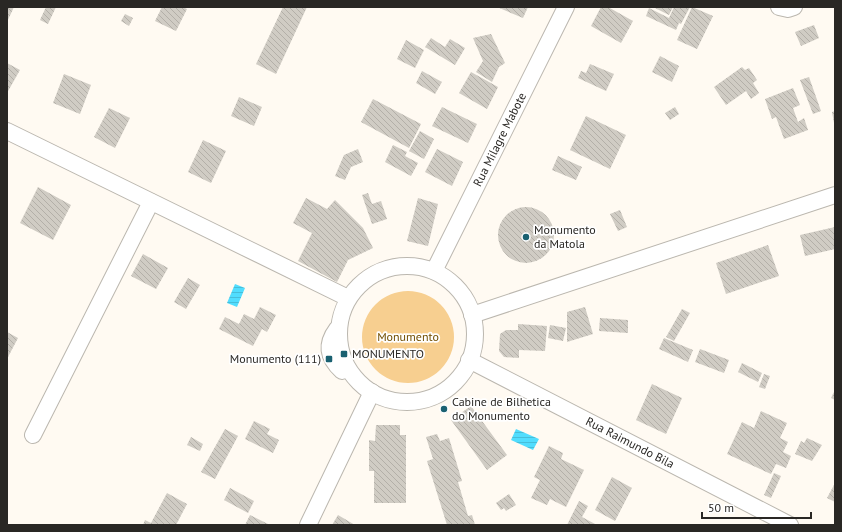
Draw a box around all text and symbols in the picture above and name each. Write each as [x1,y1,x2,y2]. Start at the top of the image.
street label: Rua Milagre Mabote [470,90,529,189]
place label: Monumento da Matola [534,222,596,251]
marker: Monumento da Matola [521,232,531,242]
park label: Monumento [377,329,439,344]
place label: MONUMENTO [352,346,424,361]
marker: MONUMENTO [339,349,349,359]
place label: Monumento (111) [230,351,321,366]
marker: Monumento (111) [324,354,334,364]
place label: Cabine de Bilhetica do Monumento [452,394,551,423]
marker: Cabine de Bilhetica do Monumento [439,404,449,414]
street label: Rua Raimundo Bila [583,413,677,471]
scale bar [702,494,811,520]
text: 50 m [708,500,734,515]

